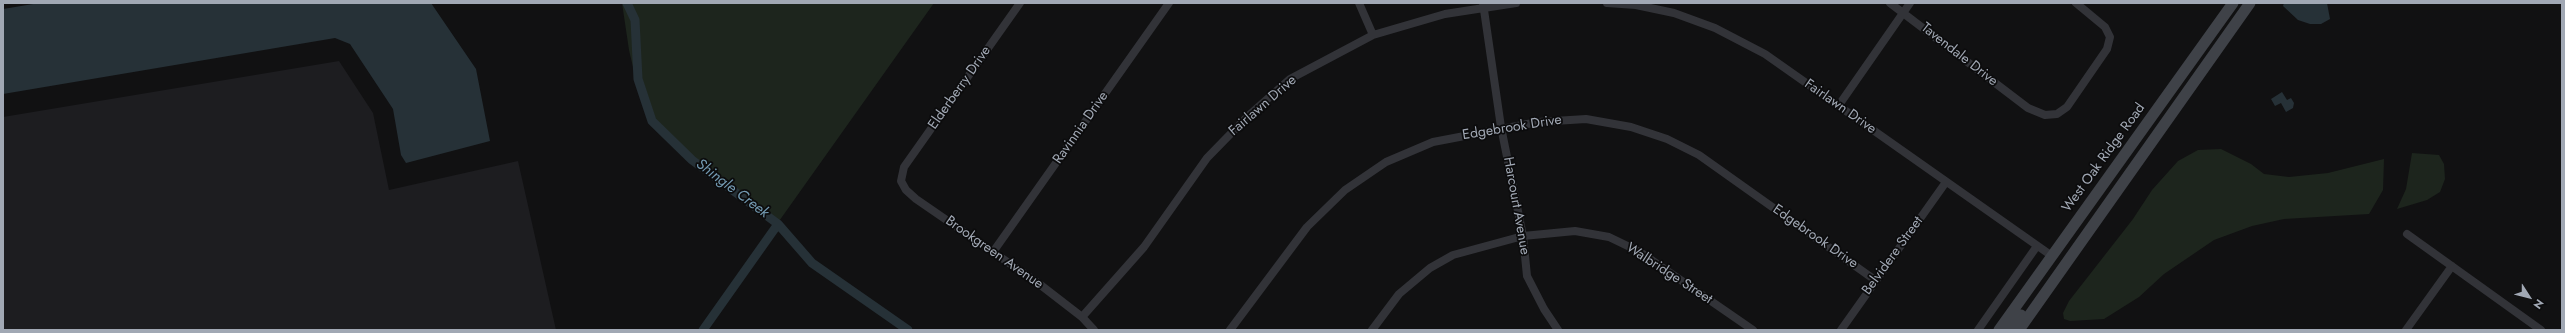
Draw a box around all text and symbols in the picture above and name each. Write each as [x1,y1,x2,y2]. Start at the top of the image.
street label: Tavendale Drive [1917,20,2001,90]
street label: Elderberry Drive [925,43,995,133]
street label: Fairlawn Drive [1226,72,1300,140]
street label: Fairlawn Drive [1801,76,1879,138]
street label: Ravinnia Drive [1050,88,1112,168]
street label: West Oak Ridge Road [2059,100,2149,216]
street label: Edgebrook Drive [1461,112,1563,144]
water label: Shingle Creek [692,156,772,222]
street label: Harcourt Avenue [1499,156,1533,256]
street label: Edgebrook Drive [1769,201,1861,273]
street label: Brookgreen Avenue [942,213,1046,293]
street label: Belvidere Street [1859,214,1927,298]
street label: Walbridge Street [1623,240,1715,308]
north arrow [2509,277,2549,317]
text: N [2530,296,2548,312]

